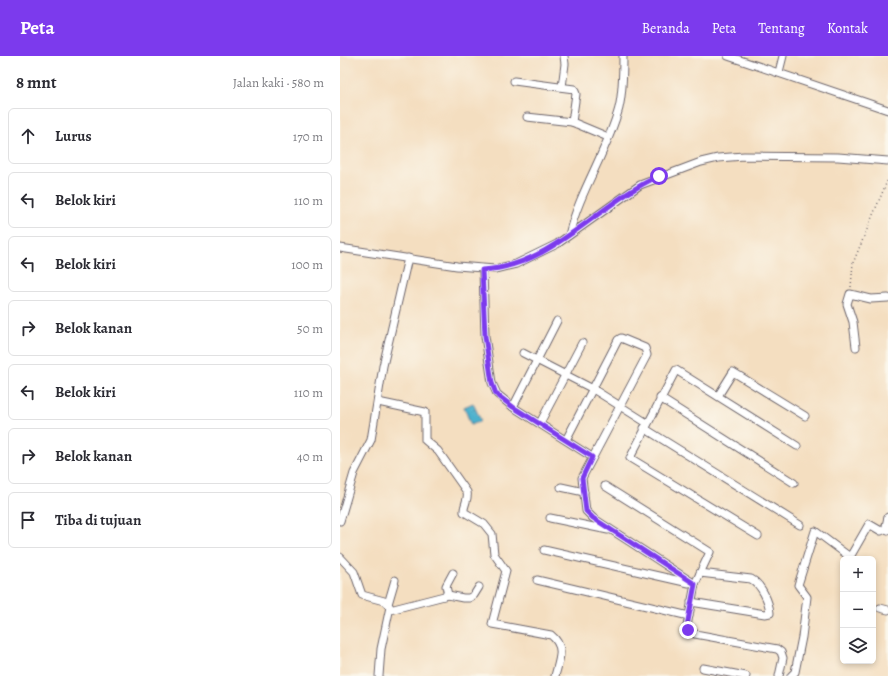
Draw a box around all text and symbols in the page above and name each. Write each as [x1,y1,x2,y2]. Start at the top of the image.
text: Peta [20,15,55,41]
text: Beranda [642,19,690,38]
text: Peta [712,19,736,38]
text: Tentang [758,19,805,38]
text: Kontak [827,19,868,38]
text: 8 mnt [16,71,57,94]
text: Jalan kaki · 580 m [233,74,324,91]
icon: ahead [17,125,39,147]
text: Lurus [55,126,92,146]
text: 170 m [293,128,323,145]
route start [650,167,668,185]
icon: left [17,189,39,211]
text: Belok kiri [55,190,116,210]
text: 110 m [294,192,323,209]
icon: left [17,253,39,275]
text: Belok kiri [55,254,116,274]
text: 100 m [291,256,323,273]
icon: right [17,317,39,339]
text: Belok kanan [55,318,132,338]
text: 50 m [297,320,323,337]
icon: left [17,381,39,403]
text: Belok kiri [55,382,116,402]
text: 110 m [294,384,323,401]
icon: right [17,445,39,467]
text: Belok kanan [55,446,132,466]
text: 40 m [297,448,323,465]
icon: arrive [17,509,39,531]
text: Tiba di tujuan [55,510,141,530]
map controls [840,556,876,664]
button: + [840,556,876,592]
button: − [840,592,876,628]
route end [679,621,697,639]
button: layers [840,628,876,664]

